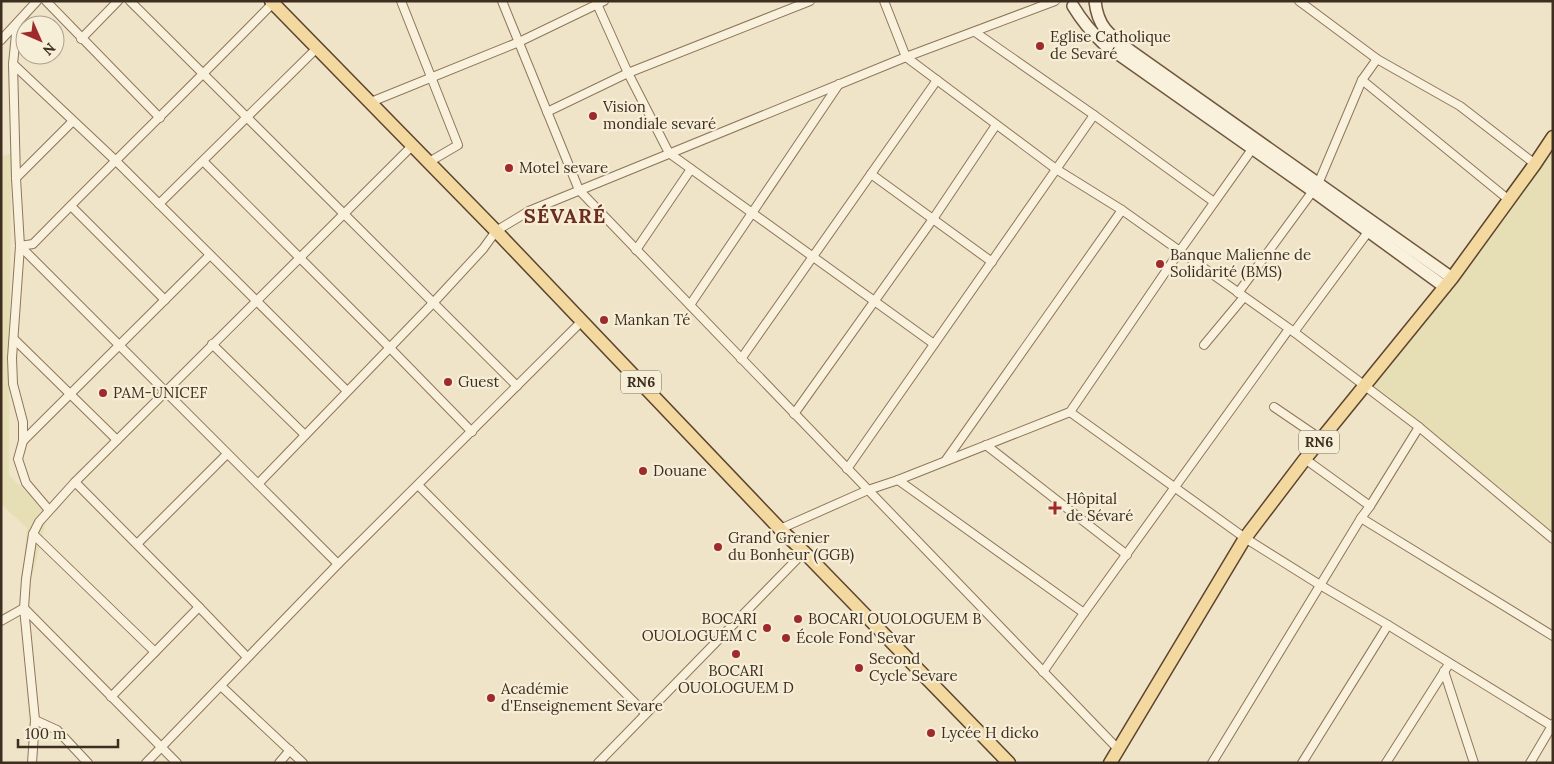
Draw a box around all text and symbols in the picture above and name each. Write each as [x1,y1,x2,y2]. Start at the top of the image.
north arrow [15,15,65,65]
place label: Eglise Catholique de Sevaré [1050,27,1171,63]
text: N [39,39,59,60]
marker: Eglise Catholique de Sevaré [1034,40,1046,52]
place label: Vision mondiale sevaré [602,97,716,133]
marker: Vision mondiale sevaré [587,110,599,122]
place label: Motel sevare [519,158,608,177]
marker: Motel sevare [503,162,515,174]
district label: SÉVARÉ [524,203,606,228]
place label: Banque Malienne de Solidarité (BMS) [1170,245,1311,282]
marker: Banque Malienne de Solidarité (BMS) [1154,258,1166,270]
place label: Mankan Té [614,310,690,329]
marker: Mankan Té [598,314,610,326]
road number: RN6 [621,371,661,394]
place label: Guest [458,372,499,391]
marker: Guest [442,376,454,388]
place label: PAM-UNICEF [113,383,207,402]
marker: PAM-UNICEF [97,387,109,399]
road number: RN6 [1299,431,1339,454]
place label: Douane [653,461,707,480]
marker: Douane [637,465,649,477]
place label: Hôpital de Sévaré [1066,489,1133,525]
marker: Hôpital de Sévaré [1048,501,1062,515]
place label: Grand Grenier du Bonheur (GGB) [728,528,854,565]
marker: Grand Grenier du Bonheur (GGB) [712,541,724,553]
place label: BOCARI OUOLOGUEM C [642,609,758,645]
place label: BOCARI OUOLOGUEM B [808,609,982,628]
marker: BOCARI OUOLOGUEM B [792,613,804,625]
marker: BOCARI OUOLOGUEM C [761,622,773,634]
place label: École Fond Sevar [796,628,916,647]
marker: École Fond Sevar [780,632,792,644]
marker: BOCARI OUOLOGUEM D [730,648,742,660]
place label: Second Cycle Sevare [869,649,958,685]
place label: BOCARI OUOLOGUEM D [678,661,794,697]
marker: Second Cycle Sevare [853,662,865,674]
place label: Académie d'Enseignement Sevare [500,679,663,715]
marker: Académie d'Enseignement Sevare [485,692,497,704]
scale bar [18,716,118,748]
place label: Lycée H dicko [941,723,1039,742]
text: 100 m [25,724,66,743]
marker: Lycée H dicko [925,727,937,739]

